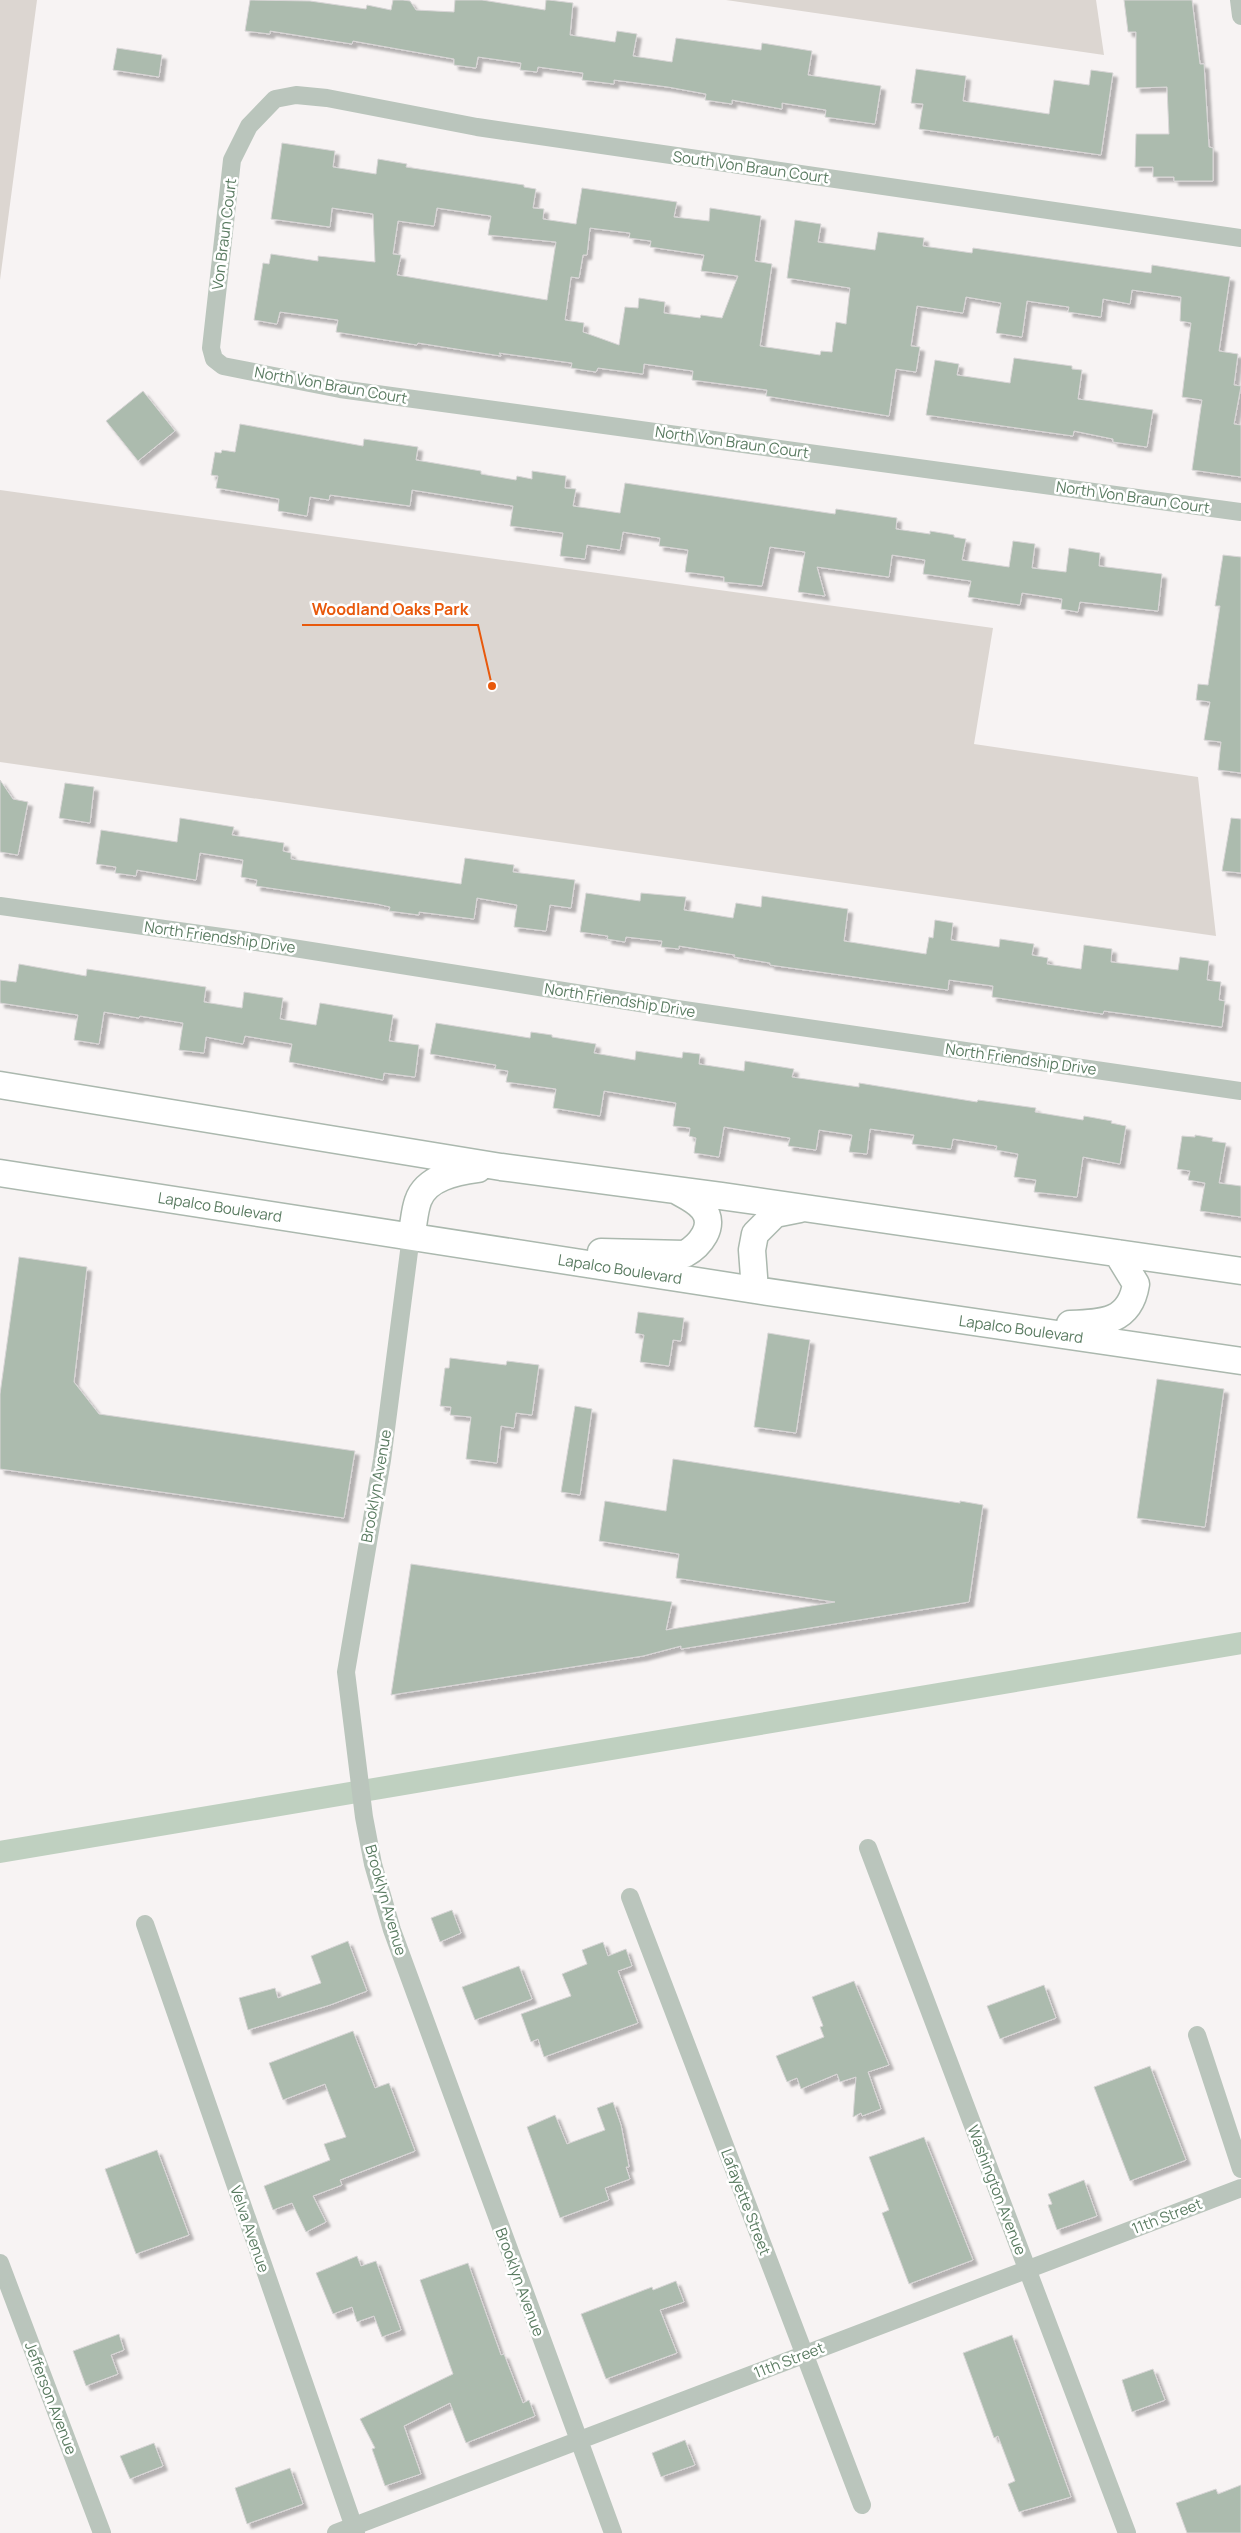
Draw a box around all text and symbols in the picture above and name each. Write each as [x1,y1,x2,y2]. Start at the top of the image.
street label: South Von Braun Court [672,146,830,188]
street label: Von Braun Court [207,177,241,291]
street label: North Von Braun Court [253,361,409,409]
street label: North Von Braun Court [654,421,810,463]
street label: North Von Braun Court [1055,476,1211,518]
callout: Woodland Oaks Park [302,594,478,625]
text: Woodland Oaks Park [312,598,469,620]
street label: North Friendship Drive [143,916,297,958]
street label: North Friendship Drive [543,978,697,1022]
street label: North Friendship Drive [944,1038,1098,1080]
street label: Lapalco Boulevard [157,1187,283,1227]
street label: Lapalco Boulevard [557,1249,683,1289]
street label: Lapalco Boulevard [958,1310,1084,1348]
street label: Brooklyn Avenue [356,1428,396,1544]
street label: Brooklyn Avenue [360,1842,412,1958]
street label: Washington Avenue [963,2122,1032,2258]
street label: Lafayette Street [716,2146,776,2258]
street label: Velva Avenue [225,2183,275,2275]
street label: 11th Street [1129,2193,1205,2239]
street label: Brooklyn Avenue [491,2225,549,2340]
street label: 11th Street [751,2337,827,2383]
street label: Jefferson Avenue [20,2339,82,2458]

